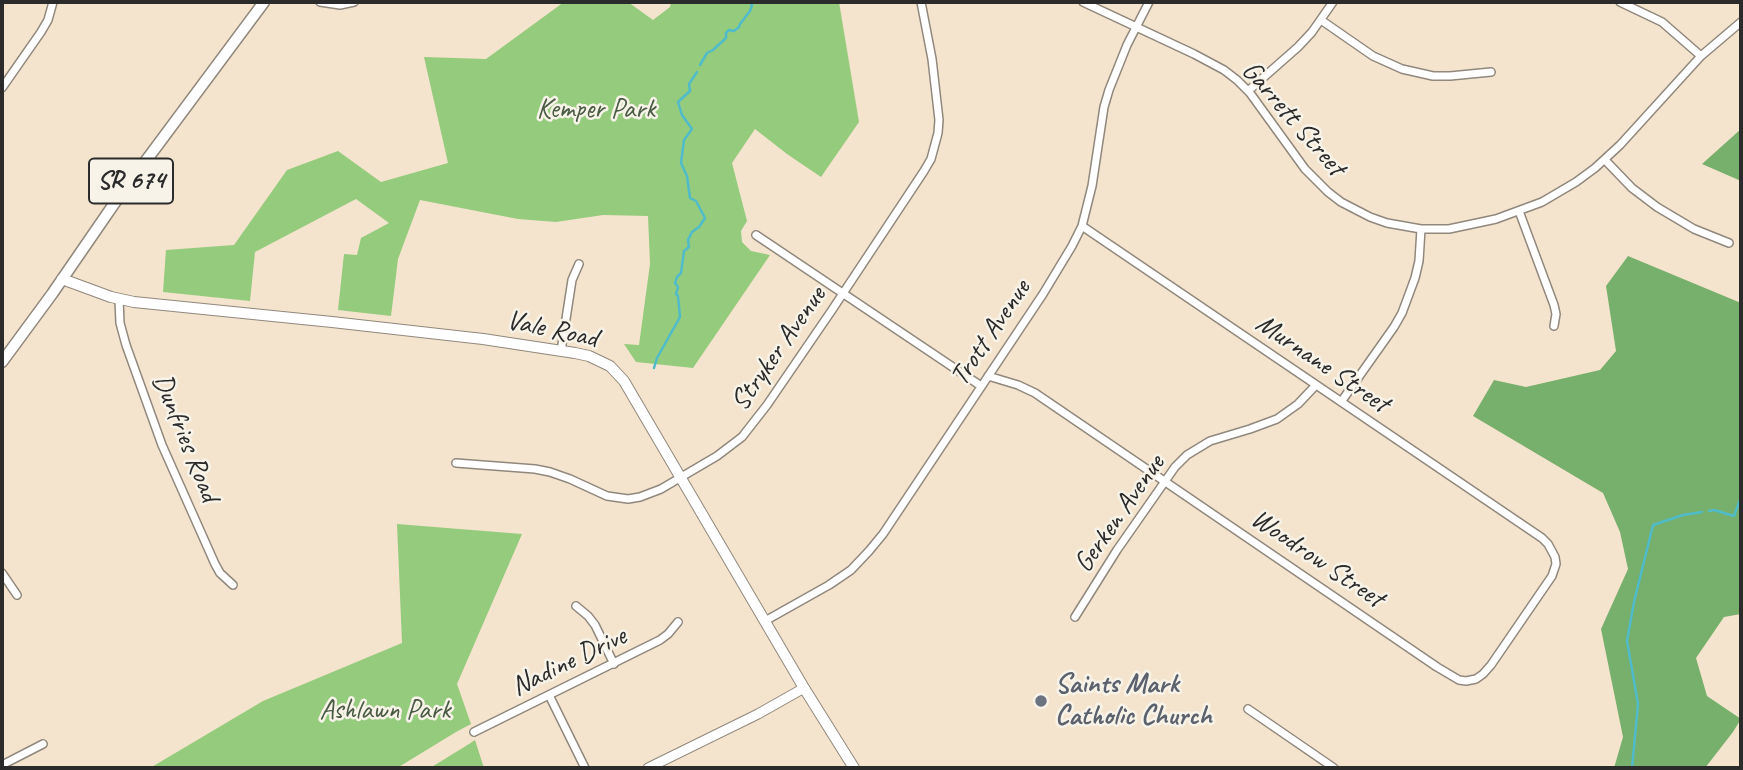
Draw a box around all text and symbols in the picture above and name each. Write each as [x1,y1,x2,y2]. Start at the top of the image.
street label: Garrett Street [1234,55,1352,183]
park label: Kemper Park [537,93,655,127]
road number: SR 674 [89,158,173,204]
street label: Trott Avenue [943,274,1039,392]
street label: Stryker Avenue [724,280,834,418]
street label: Vale Road [503,304,601,356]
street label: Murnane Street [1249,307,1395,421]
street label: Dunfries Road [144,369,226,507]
street label: Gerken Avenue [1067,449,1173,579]
street label: Woodrow Street [1244,502,1390,616]
street label: Nadine Drive [506,620,632,704]
place label: Saints Mark Catholic Church [1055,668,1212,734]
marker: Saints Mark Catholic Church [1033,693,1049,709]
park label: Ashlawn Park [320,694,450,728]

